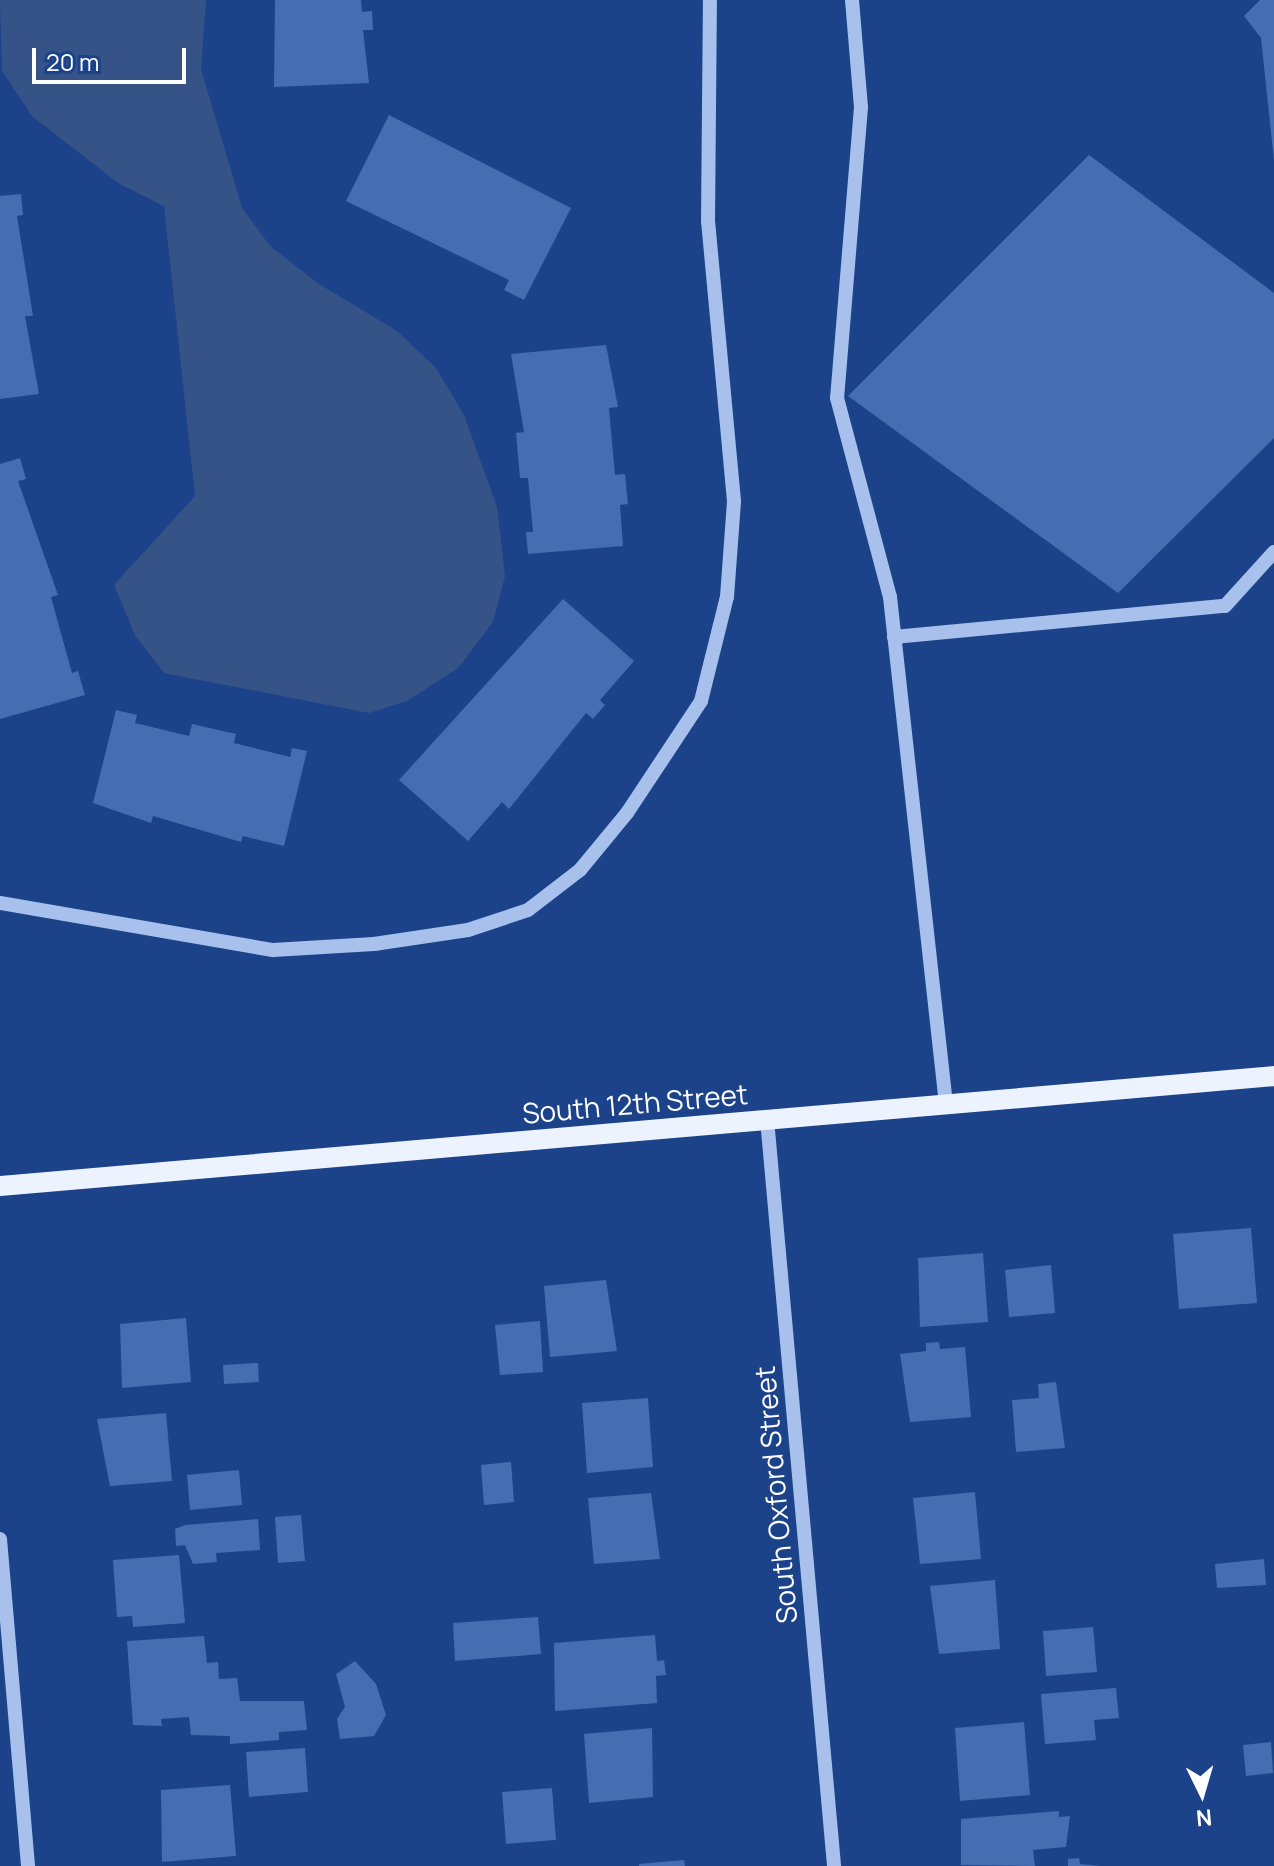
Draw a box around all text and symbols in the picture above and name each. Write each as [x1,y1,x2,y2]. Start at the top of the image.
scale bar [36,32,190,82]
text: 20 m [46,45,99,78]
street label: South 12th Street [521,1076,749,1130]
street label: South Oxford Street [747,1365,803,1625]
north arrow [1162,1754,1242,1834]
text: N [1195,1802,1213,1834]

